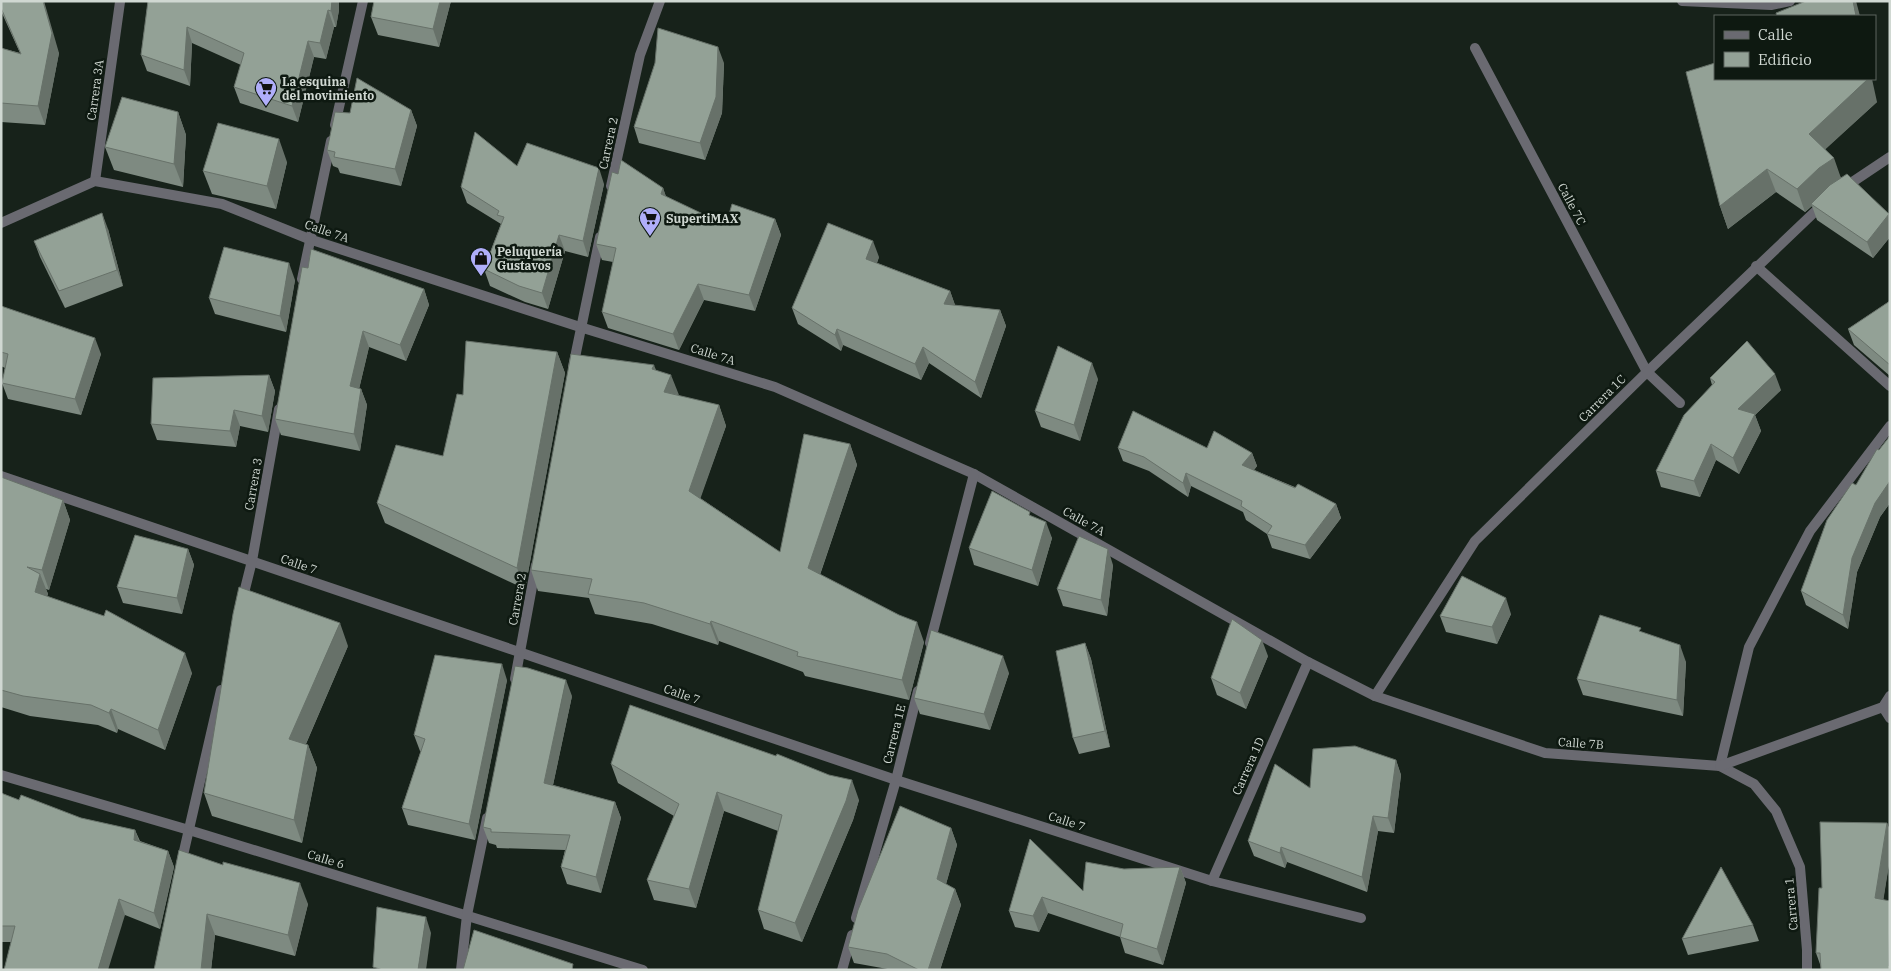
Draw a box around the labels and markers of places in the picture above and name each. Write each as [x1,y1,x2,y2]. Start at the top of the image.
place label: La esquina del movimiento [282,74,374,103]
supermarket icon: La esquina del movimiento [254,76,278,107]
supermarket icon: SupertiMAX [638,206,662,237]
place label: SupertiMAX [666,211,739,226]
place label: Peluquería Gustavos [497,244,562,273]
shop icon: Peluquería Gustavos [469,246,493,277]

